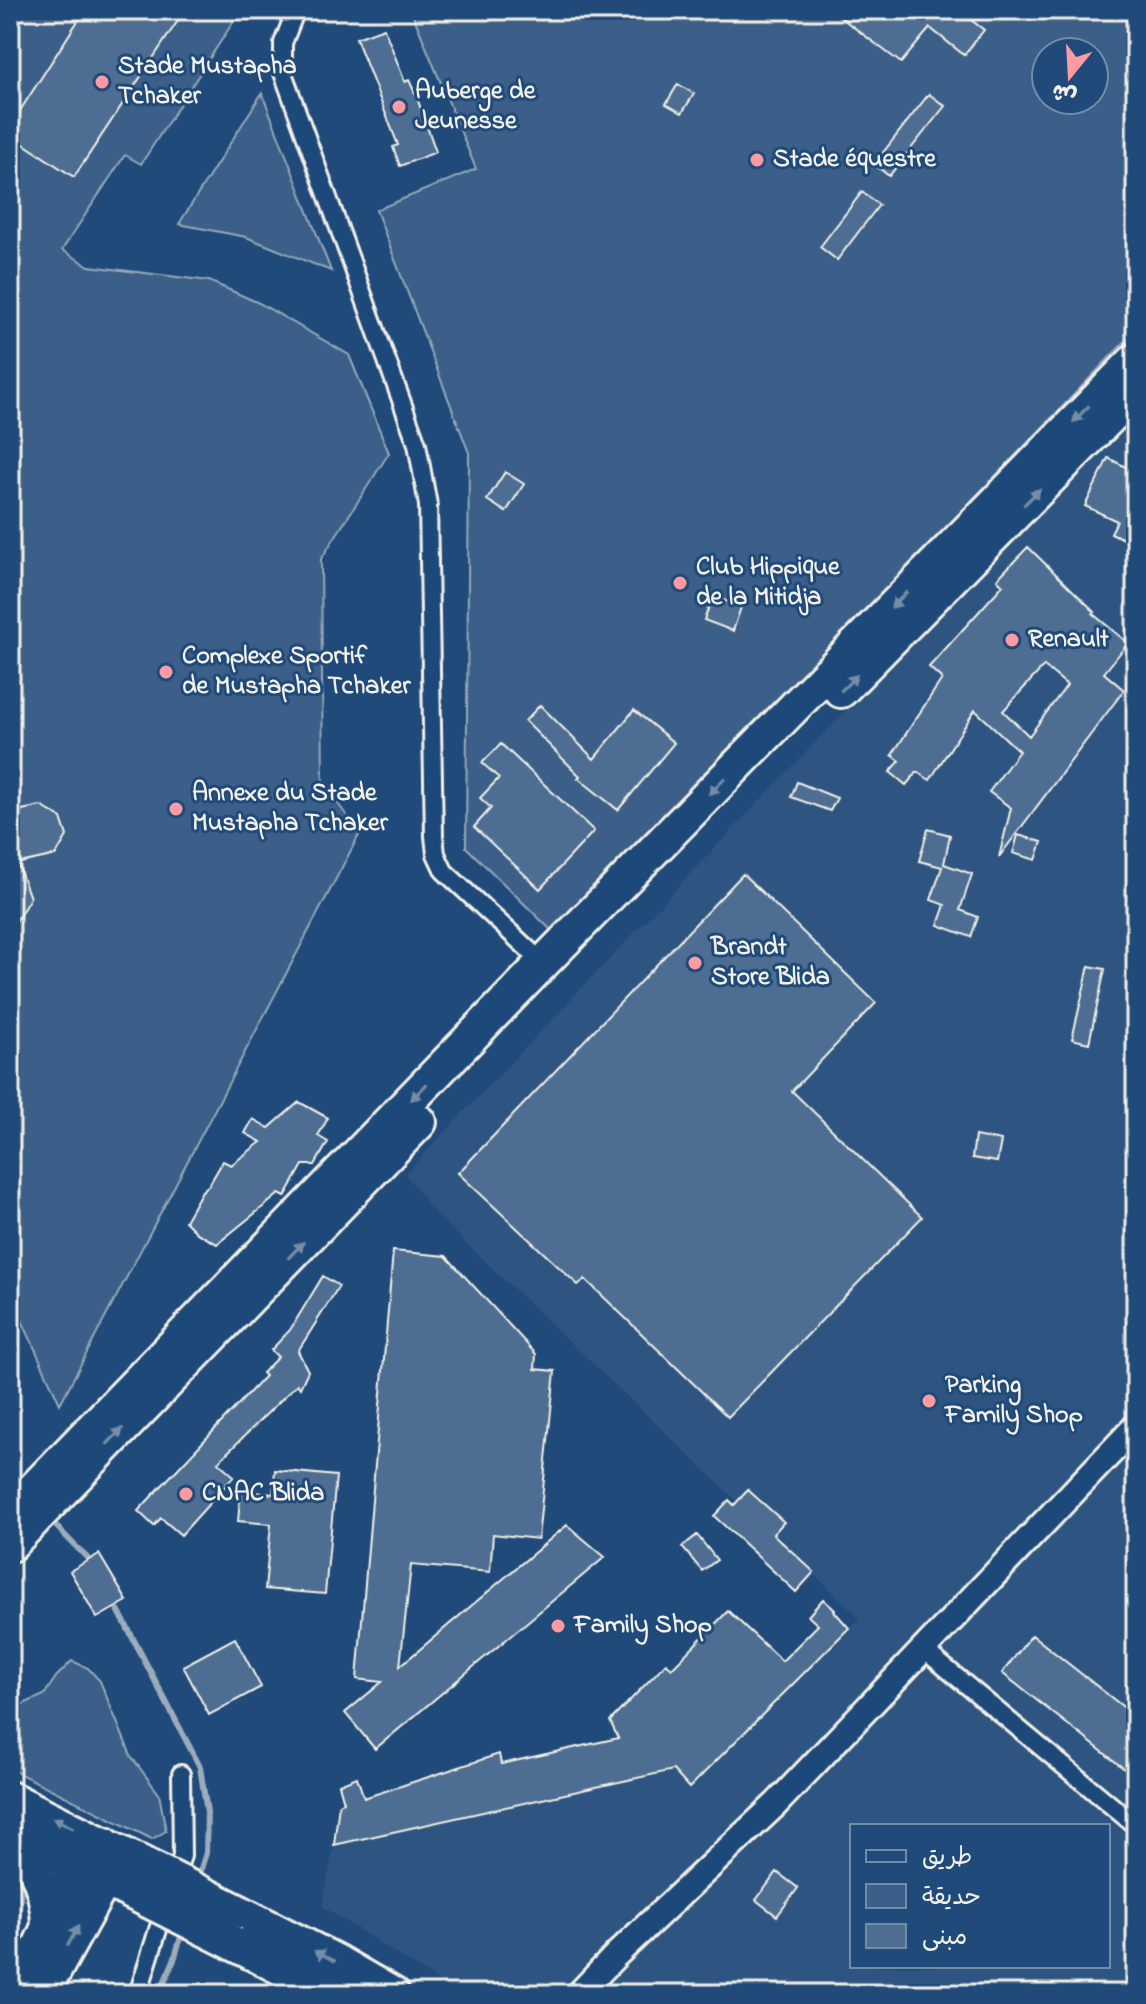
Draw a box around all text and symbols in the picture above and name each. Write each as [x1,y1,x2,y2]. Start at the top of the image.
north arrow [1030,36,1110,116]
place label: Stade Mustapha Tchaker [118,48,297,116]
marker: Stade Mustapha Tchaker [93,73,111,91]
place label: Auberge de Jeunesse [415,73,537,141]
text: ش [1048,73,1081,111]
marker: Auberge de Jeunesse [390,98,408,116]
place label: Stade équestre [773,141,937,179]
marker: Stade équestre [748,151,766,169]
one-way arrow [1073,404,1091,423]
one-way arrow [1022,488,1040,507]
place label: Club Hippique de la Mitidja [696,549,841,617]
marker: Club Hippique de la Mitidja [671,574,689,592]
one-way arrow [891,590,909,609]
place label: Renault [1028,621,1109,659]
marker: Renault [1003,631,1021,649]
place label: Complexe Sportif de Mustapha Tchaker [182,638,411,706]
marker: Complexe Sportif de Mustapha Tchaker [157,663,175,681]
one-way arrow [840,674,858,693]
place label: Annexe du Stade Mustapha Tchaker [192,775,389,843]
one-way arrow [708,776,727,795]
marker: Annexe du Stade Mustapha Tchaker [167,800,185,818]
place label: Brandt Store Blida [710,929,830,997]
marker: Brandt Store Blida [686,954,704,972]
one-way arrow [410,1082,428,1101]
one-way arrow [287,1241,305,1260]
place label: Parking Family Shop [943,1367,1083,1435]
marker: Parking Family Shop [920,1392,938,1410]
one-way arrow [105,1427,123,1446]
place label: CNAC Blida [202,1475,324,1513]
marker: CNAC Blida [177,1485,195,1503]
place label: Family Shop [572,1607,712,1645]
marker: Family Shop [549,1617,567,1635]
one-way arrow [52,1816,75,1830]
legend [850,1824,1110,1968]
text: طريق [922,1841,972,1876]
text: حديقة [922,1881,981,1916]
text: مبنى [922,1921,967,1956]
one-way arrow [66,1925,80,1948]
one-way arrow [314,1949,337,1962]

